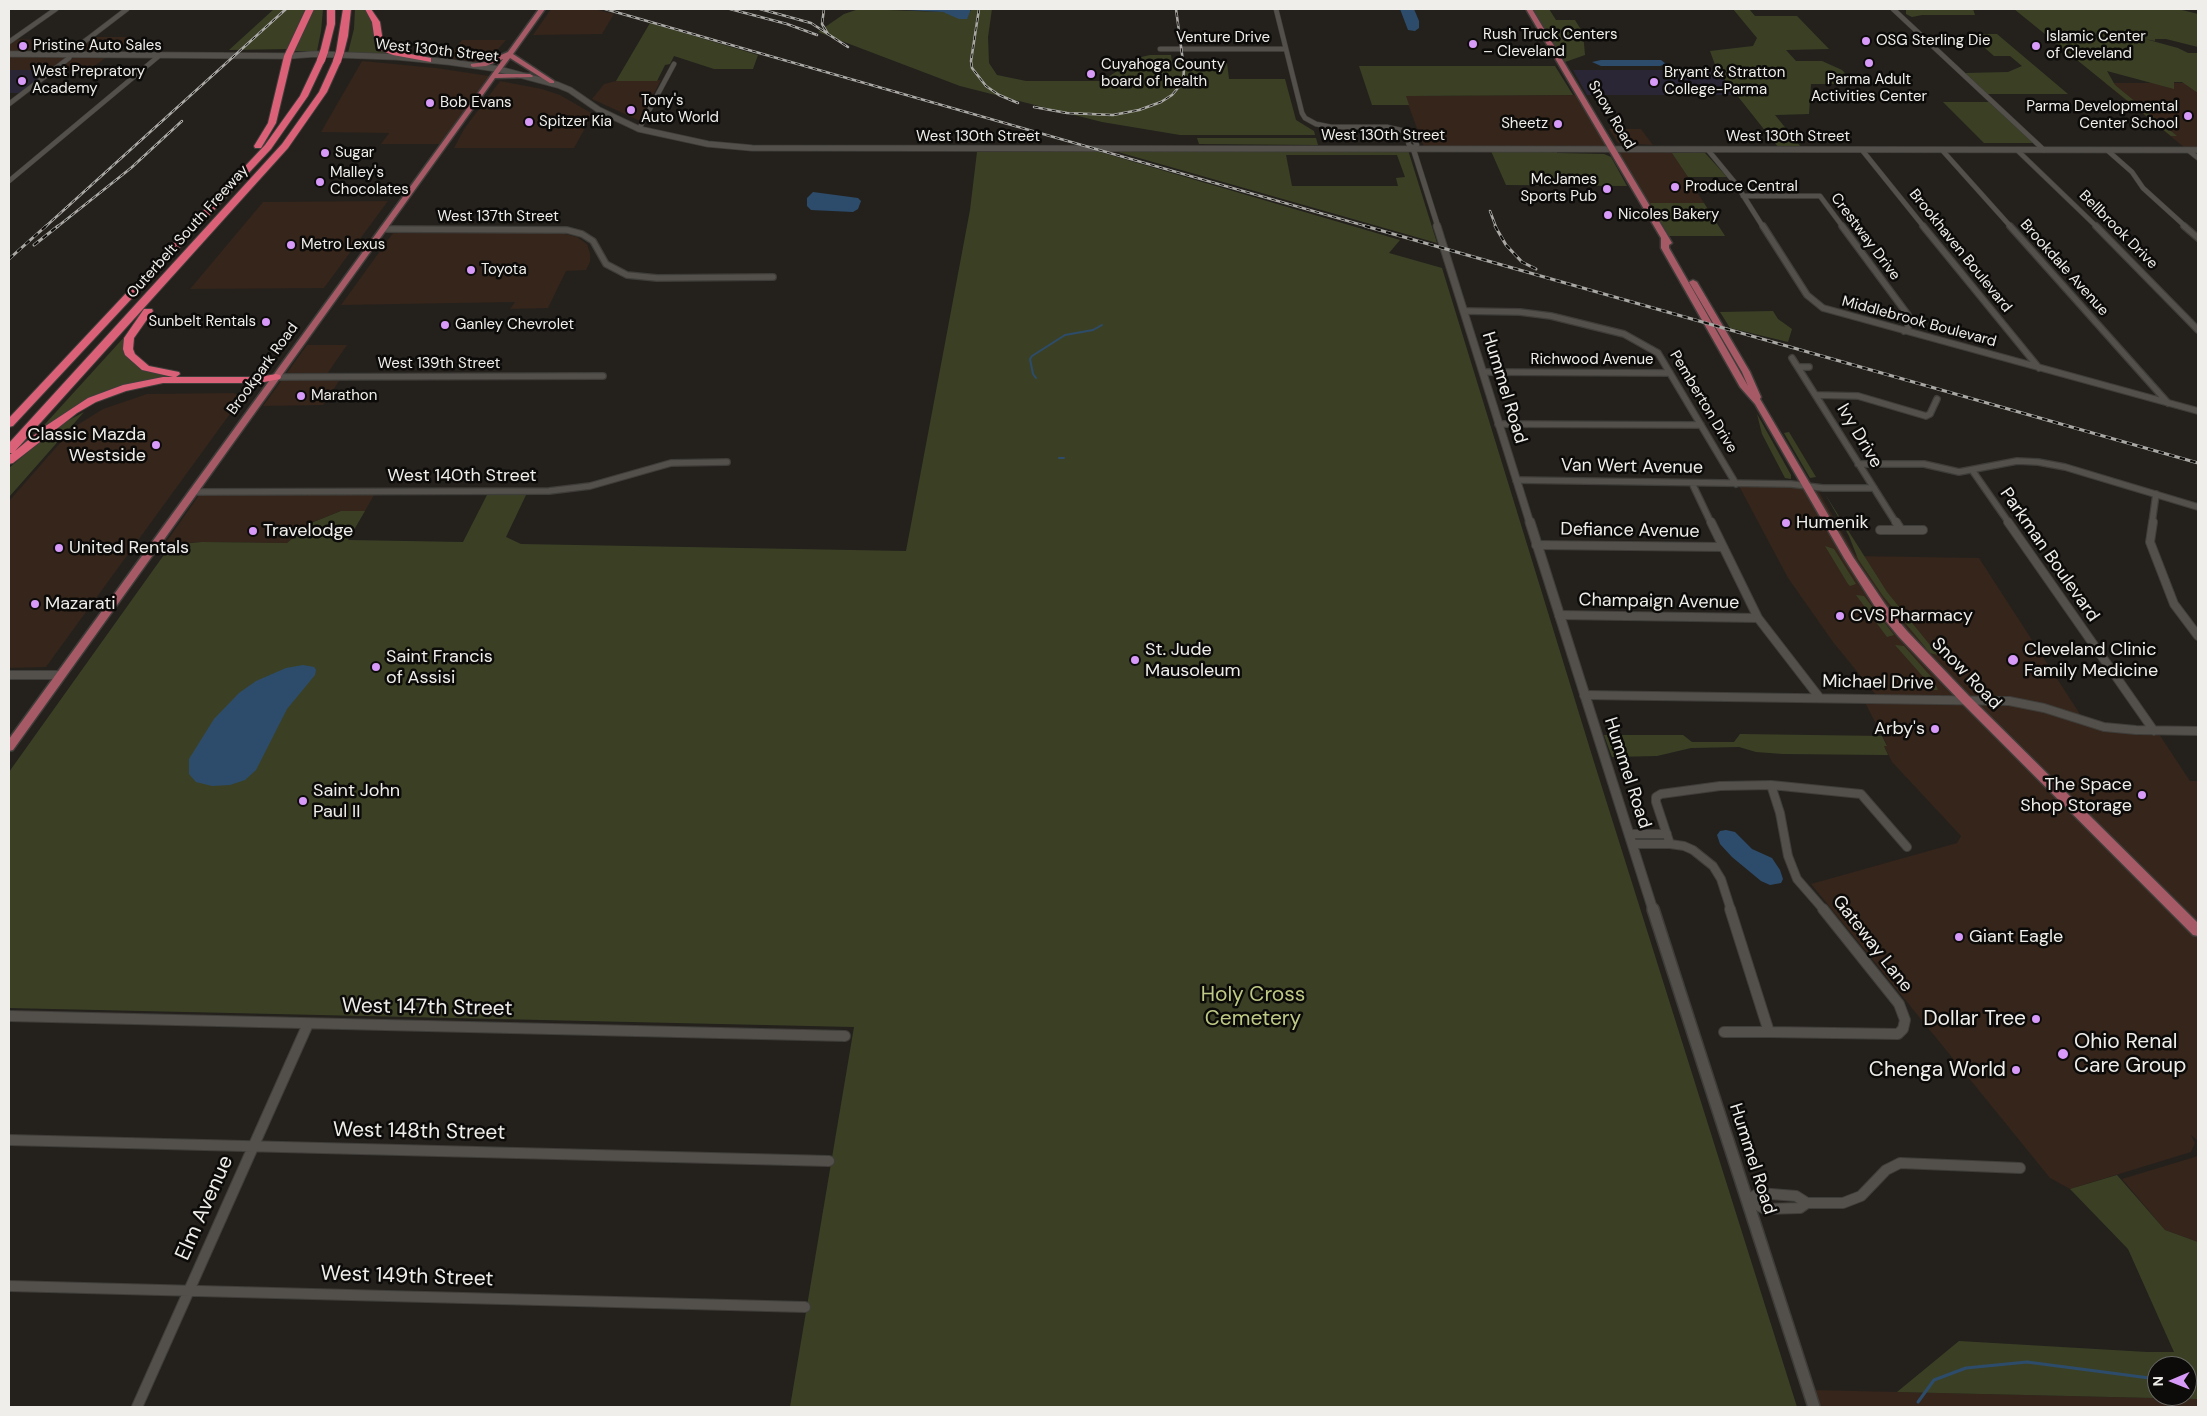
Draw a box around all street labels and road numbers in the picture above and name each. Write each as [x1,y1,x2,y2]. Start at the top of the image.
street label: Venture Drive [1176,29,1270,47]
street label: West 130th Street [374,36,500,66]
street label: Snow Road [1584,78,1638,152]
street label: West 130th Street [1321,127,1445,145]
street label: West 130th Street [916,128,1040,146]
street label: West 130th Street [1726,128,1850,146]
street label: Outerbelt South Freeway [123,162,253,302]
street label: Brookhaven Boulevard [1905,186,2015,316]
street label: Bellbrook Drive [2075,187,2161,273]
street label: Crestway Drive [1826,190,1904,284]
street label: West 137th Street [437,208,559,226]
street label: Brookdale Avenue [2016,216,2112,320]
street label: Middlebrook Boulevard [1840,293,1998,351]
street label: Brookpark Road [224,320,302,418]
street label: Hummel Road [1477,330,1531,446]
street label: Pemberton Drive [1665,348,1741,456]
street label: Richwood Avenue [1530,351,1654,369]
street label: West 139th Street [378,355,500,373]
street label: Ivy Drive [1831,400,1887,472]
street label: Van Wert Avenue [1561,455,1703,479]
street label: West 140th Street [387,465,537,487]
street label: Parkman Boulevard [1995,484,2103,626]
street label: Defiance Avenue [1560,519,1700,543]
street label: Champaign Avenue [1578,590,1740,614]
street label: Snow Road [1926,634,2006,714]
street label: Michael Drive [1822,671,1934,695]
street label: Hummel Road [1599,715,1655,831]
street label: Gateway Lane [1827,891,1917,997]
street label: West 147th Street [341,994,513,1022]
street label: Hummel Road [1724,1101,1780,1217]
street label: West 148th Street [333,1118,505,1146]
street label: Elm Avenue [171,1152,239,1264]
street label: West 149th Street [320,1261,494,1293]

